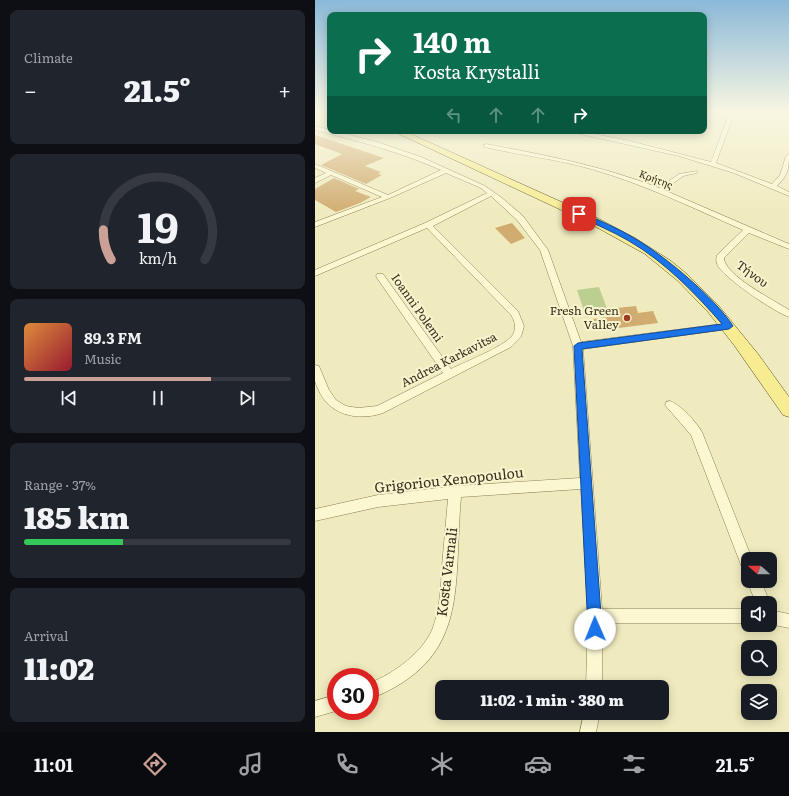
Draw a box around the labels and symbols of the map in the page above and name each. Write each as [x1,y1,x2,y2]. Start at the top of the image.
street label: Κρήτης [637,165,675,192]
pin [562,197,596,231]
street label: Τήνου [733,255,772,291]
street label: Ioanni Polemi [387,269,448,345]
place label: Fresh Green Valley [550,301,619,333]
marker: Fresh Green Valley [622,313,632,323]
street label: Andrea Karkavitsa [397,327,500,391]
street label: Grigoriou Xenopoulou [373,461,525,497]
street label: Kosta Varnali [431,526,461,618]
north arrow [741,552,777,588]
position arrow [574,608,616,650]
speed limit sign: 30 [327,668,379,720]

